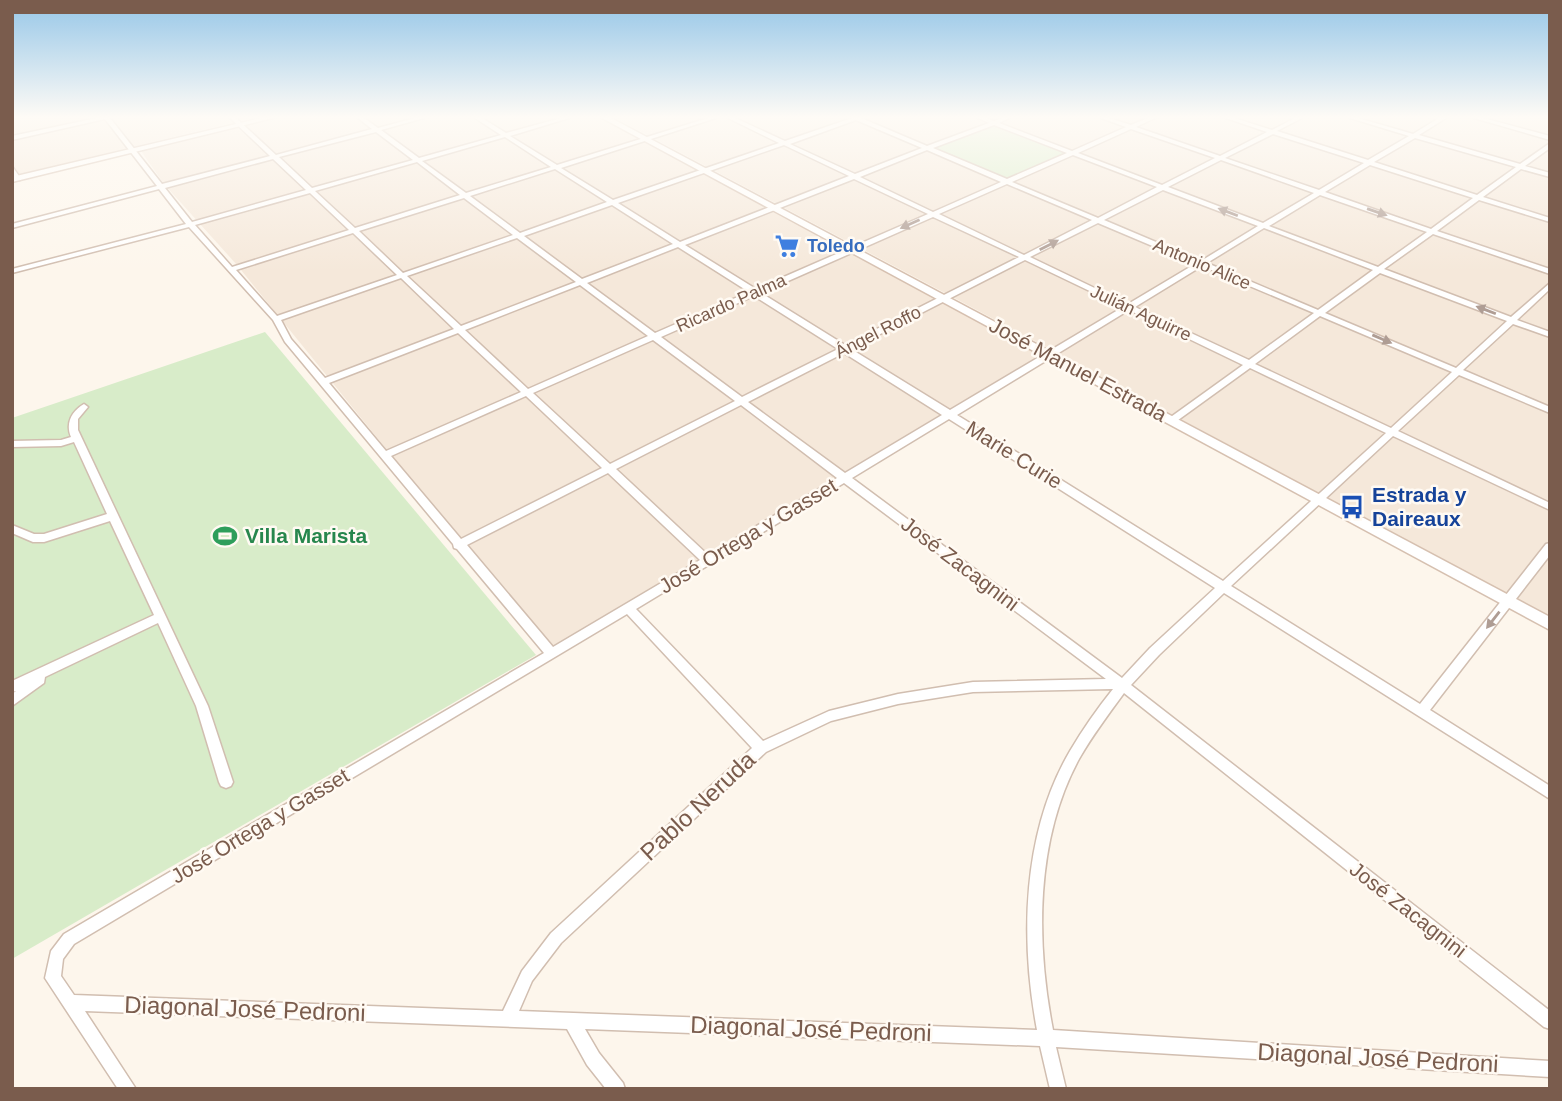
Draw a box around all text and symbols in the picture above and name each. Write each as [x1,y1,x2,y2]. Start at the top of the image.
one-way arrow [1217,206,1238,217]
one-way arrow [1366,207,1387,218]
one-way arrow [900,218,920,230]
supermarket icon: Toledo [773,232,801,260]
street label: Antonio Alice [1150,234,1254,294]
place label: Toledo [807,236,865,256]
one-way arrow [1039,239,1059,251]
street label: Ricardo Palma [673,269,790,336]
street label: Julián Aguirre [1087,281,1195,345]
street label: Ángel Roffo [832,302,924,362]
one-way arrow [1475,305,1496,316]
street label: José Manuel Estrada [986,313,1171,426]
one-way arrow [1372,334,1393,345]
street label: Marie Curie [962,416,1066,493]
street label: José Ortega y Gasset [655,473,841,598]
place label: Estrada y Daireaux [1372,483,1467,530]
bus stop icon: Estrada y Daireaux [1338,493,1366,521]
street label: José Zacagnini [897,512,1024,615]
sports icon: Villa Marista [211,522,239,550]
place label: Villa Marista [245,524,367,547]
one-way arrow [1486,611,1500,629]
street label: Pablo Neruda [635,745,761,866]
street label: José Ortega y Gasset [167,763,353,888]
street label: José Zacagnini [1346,857,1471,962]
street label: Diagonal José Pedroni [124,991,366,1026]
street label: Diagonal José Pedroni [690,1011,932,1046]
street label: Diagonal José Pedroni [1257,1038,1499,1077]

